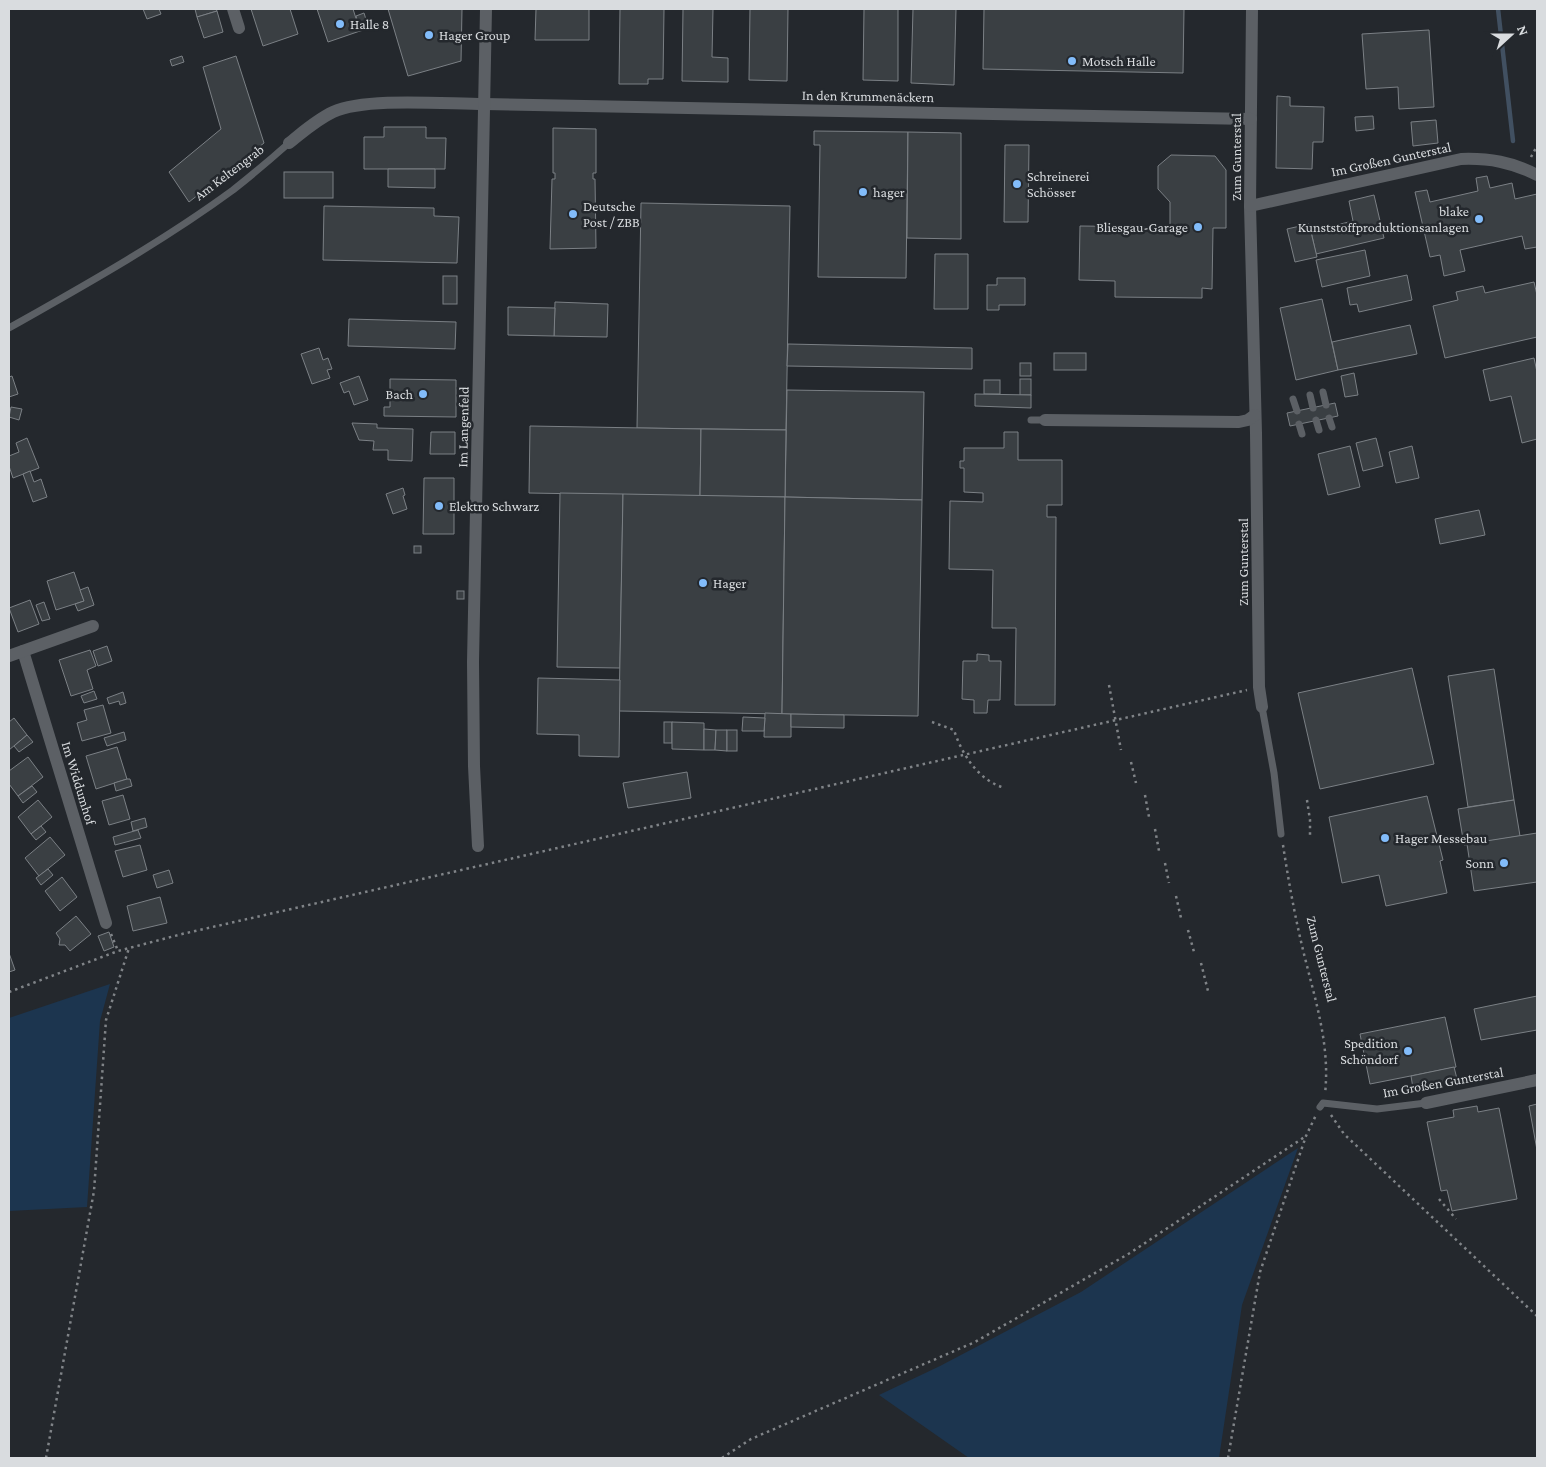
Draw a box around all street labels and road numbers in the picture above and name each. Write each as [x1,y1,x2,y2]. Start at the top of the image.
street label: In den Krummenäckern [802,87,935,105]
street label: Zum Gunterstal [1228,113,1244,201]
street label: Im Großen Gunterstal [1330,138,1453,180]
street label: Am Keltengrab [191,141,267,203]
street label: Im Langenfeld [454,386,472,468]
street label: Zum Gunterstal [1235,518,1251,606]
street label: Im Widdumhof [59,739,100,827]
street label: Zum Gunterstal [1304,914,1340,1004]
street label: Im Großen Gunterstal [1381,1063,1505,1100]

